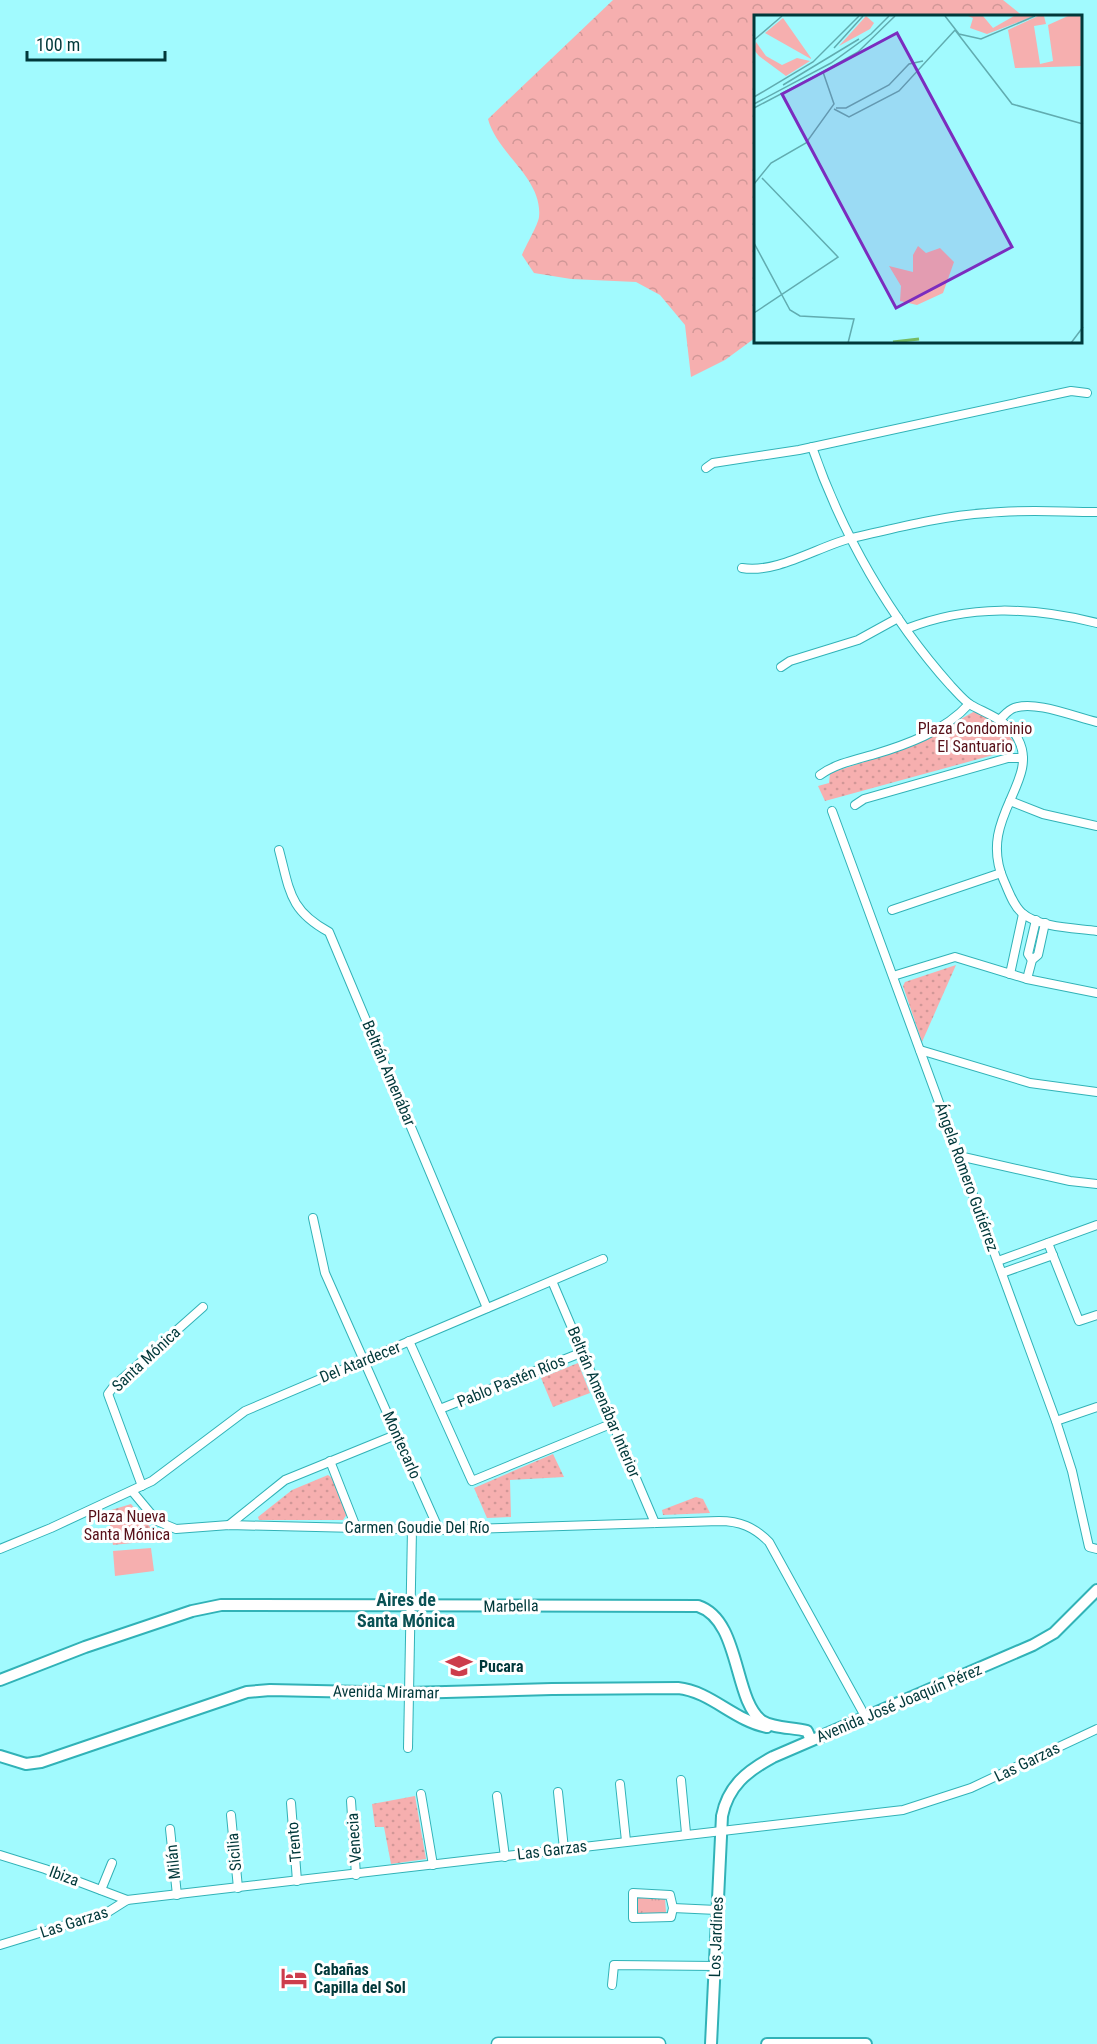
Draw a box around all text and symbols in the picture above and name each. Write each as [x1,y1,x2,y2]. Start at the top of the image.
inset map [754,15,1082,344]
scale bar [27,24,165,62]
text: 100 m [36,34,80,55]
park label: Plaza Condominio El Santuario [918,719,1032,756]
street label: Beltrán Amenábar [358,1017,420,1129]
street label: Ángela Romero Gutiérrez [931,1100,1003,1254]
street label: Santa Mónica [108,1323,184,1395]
street label: Beltrán Amenábar Interior [564,1324,644,1480]
street label: Del Atardecer [317,1337,403,1387]
street label: Pablo Pastén Ríos [454,1351,568,1411]
street label: Montecarlo [379,1408,425,1482]
park label: Plaza Nueva Santa Mónica [84,1507,170,1544]
street label: Carmen Goudie Del Río [345,1518,489,1537]
district label: Aires de Santa Mónica [357,1589,455,1631]
street label: Marbella [483,1596,539,1616]
school or university icon: Pucara [444,1651,474,1681]
place label: Pucara [479,1657,524,1676]
street label: Avenida José Joaquín Pérez [813,1660,985,1746]
street label: Avenida Miramar [333,1682,439,1702]
street label: Las Garzas [991,1738,1063,1786]
street label: Venecia [343,1812,365,1864]
street label: Trento [283,1821,305,1863]
street label: Sicilia [223,1832,245,1872]
street label: Las Garzas [516,1836,588,1864]
street label: Milán [162,1844,184,1880]
street label: Ibiza [47,1862,81,1890]
street label: Los Jardines [705,1896,727,1978]
street label: Las Garzas [38,1902,110,1942]
place label: Cabañas Capilla del Sol [314,1960,406,1997]
hotel icon: Cabañas Capilla del Sol [279,1963,309,1993]

